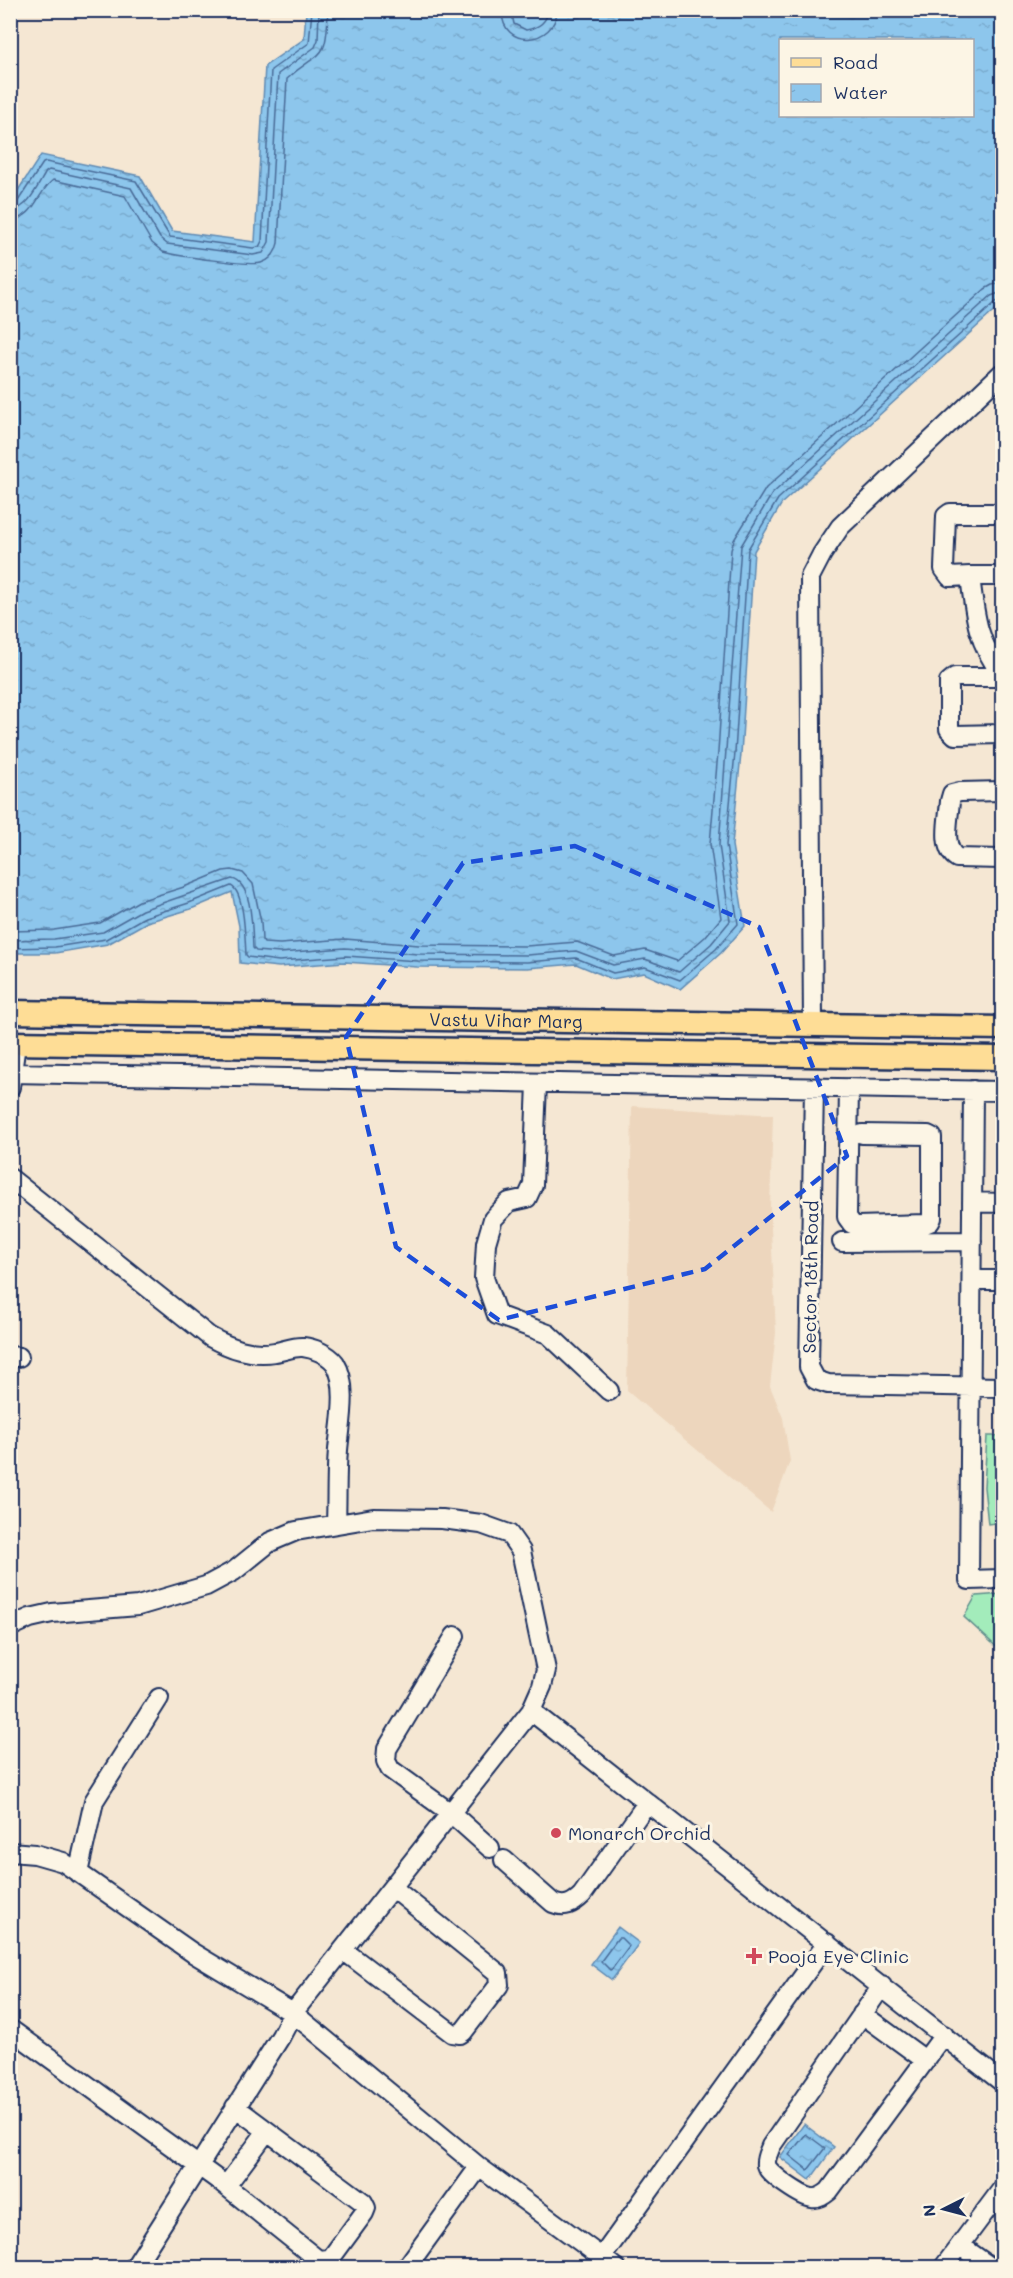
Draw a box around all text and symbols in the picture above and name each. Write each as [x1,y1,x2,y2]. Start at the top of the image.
legend [779,39,974,117]
text: Road [833,50,878,74]
text: Water [833,80,888,104]
street label: Vastu Vihar Marg [429,1007,583,1033]
street label: Sector 18th Road [797,1200,823,1354]
place label: Monarch Orchid [568,1821,711,1845]
marker: Monarch Orchid [549,1826,563,1840]
place label: Pooja Eye Clinic [768,1944,909,1968]
marker: Pooja Eye Clinic [745,1947,763,1965]
north arrow [914,2179,974,2239]
text: N [918,2203,940,2218]

